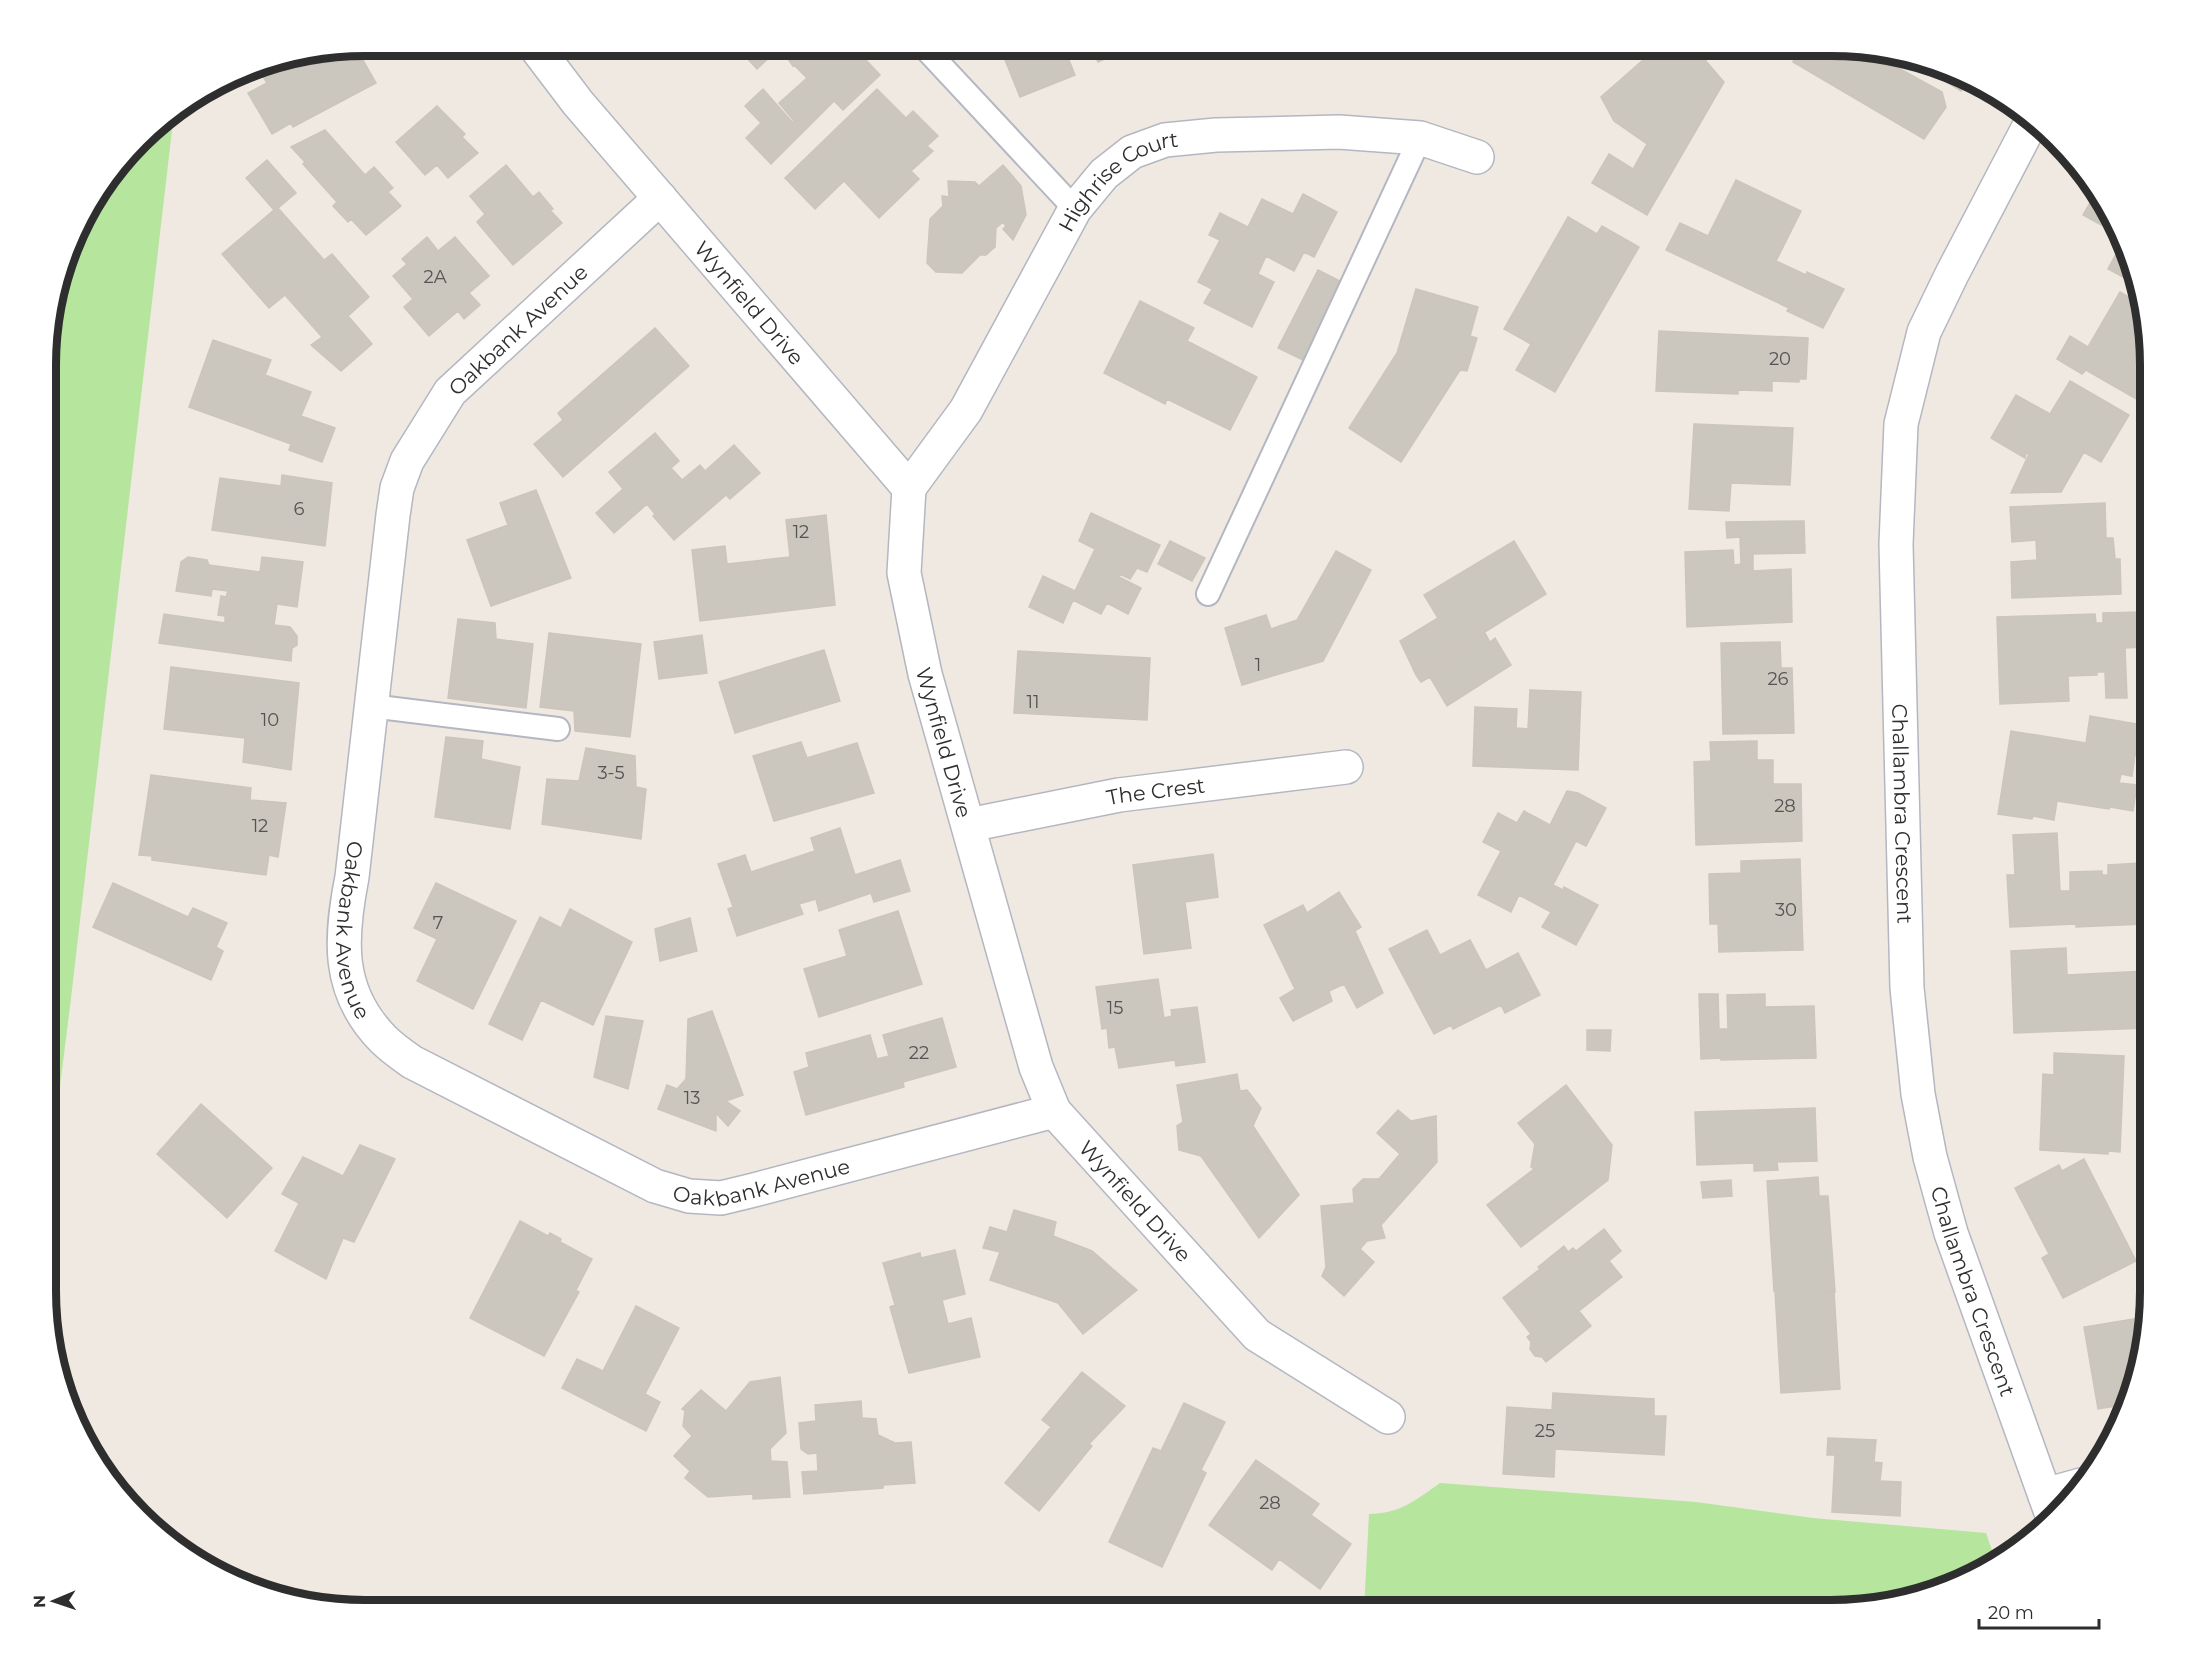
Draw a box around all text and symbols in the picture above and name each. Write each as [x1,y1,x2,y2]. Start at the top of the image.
street label: Highrise Court [1053,126,1179,236]
street label: Wynfield Drive [690,236,810,369]
street label: Oakbank Avenue [443,259,593,401]
house number: 2A [423,266,447,288]
house number: 20 [1769,348,1791,370]
house number: 6 [294,498,305,520]
house number: 12 [793,521,809,543]
house number: 1 [1255,654,1261,676]
street label: Wynfield Drive [911,665,977,820]
house number: 26 [1767,668,1789,690]
house number: 11 [1027,691,1040,713]
street label: Challambra Crescent [1887,703,1918,924]
house number: 10 [261,709,279,731]
house number: 3-5 [597,762,625,784]
street label: The Crest [1104,772,1206,810]
house number: 28 [1774,795,1796,817]
house number: 12 [252,815,268,837]
street label: Oakbank Avenue [332,840,376,1024]
house number: 30 [1775,899,1797,921]
house number: 7 [433,912,443,934]
house number: 15 [1107,997,1123,1019]
house number: 22 [909,1042,929,1064]
house number: 13 [684,1087,700,1109]
street label: Wynfield Drive [1074,1135,1197,1267]
street label: Oakbank Avenue [670,1153,852,1211]
street label: Challambra Crescent [1926,1183,2021,1399]
house number: 25 [1535,1420,1555,1442]
house number: 28 [1259,1492,1281,1514]
north arrow [24,1571,84,1631]
scale bar [1979,1592,2099,1630]
text: N [30,1595,49,1608]
text: 20 m [1988,1602,2034,1624]

